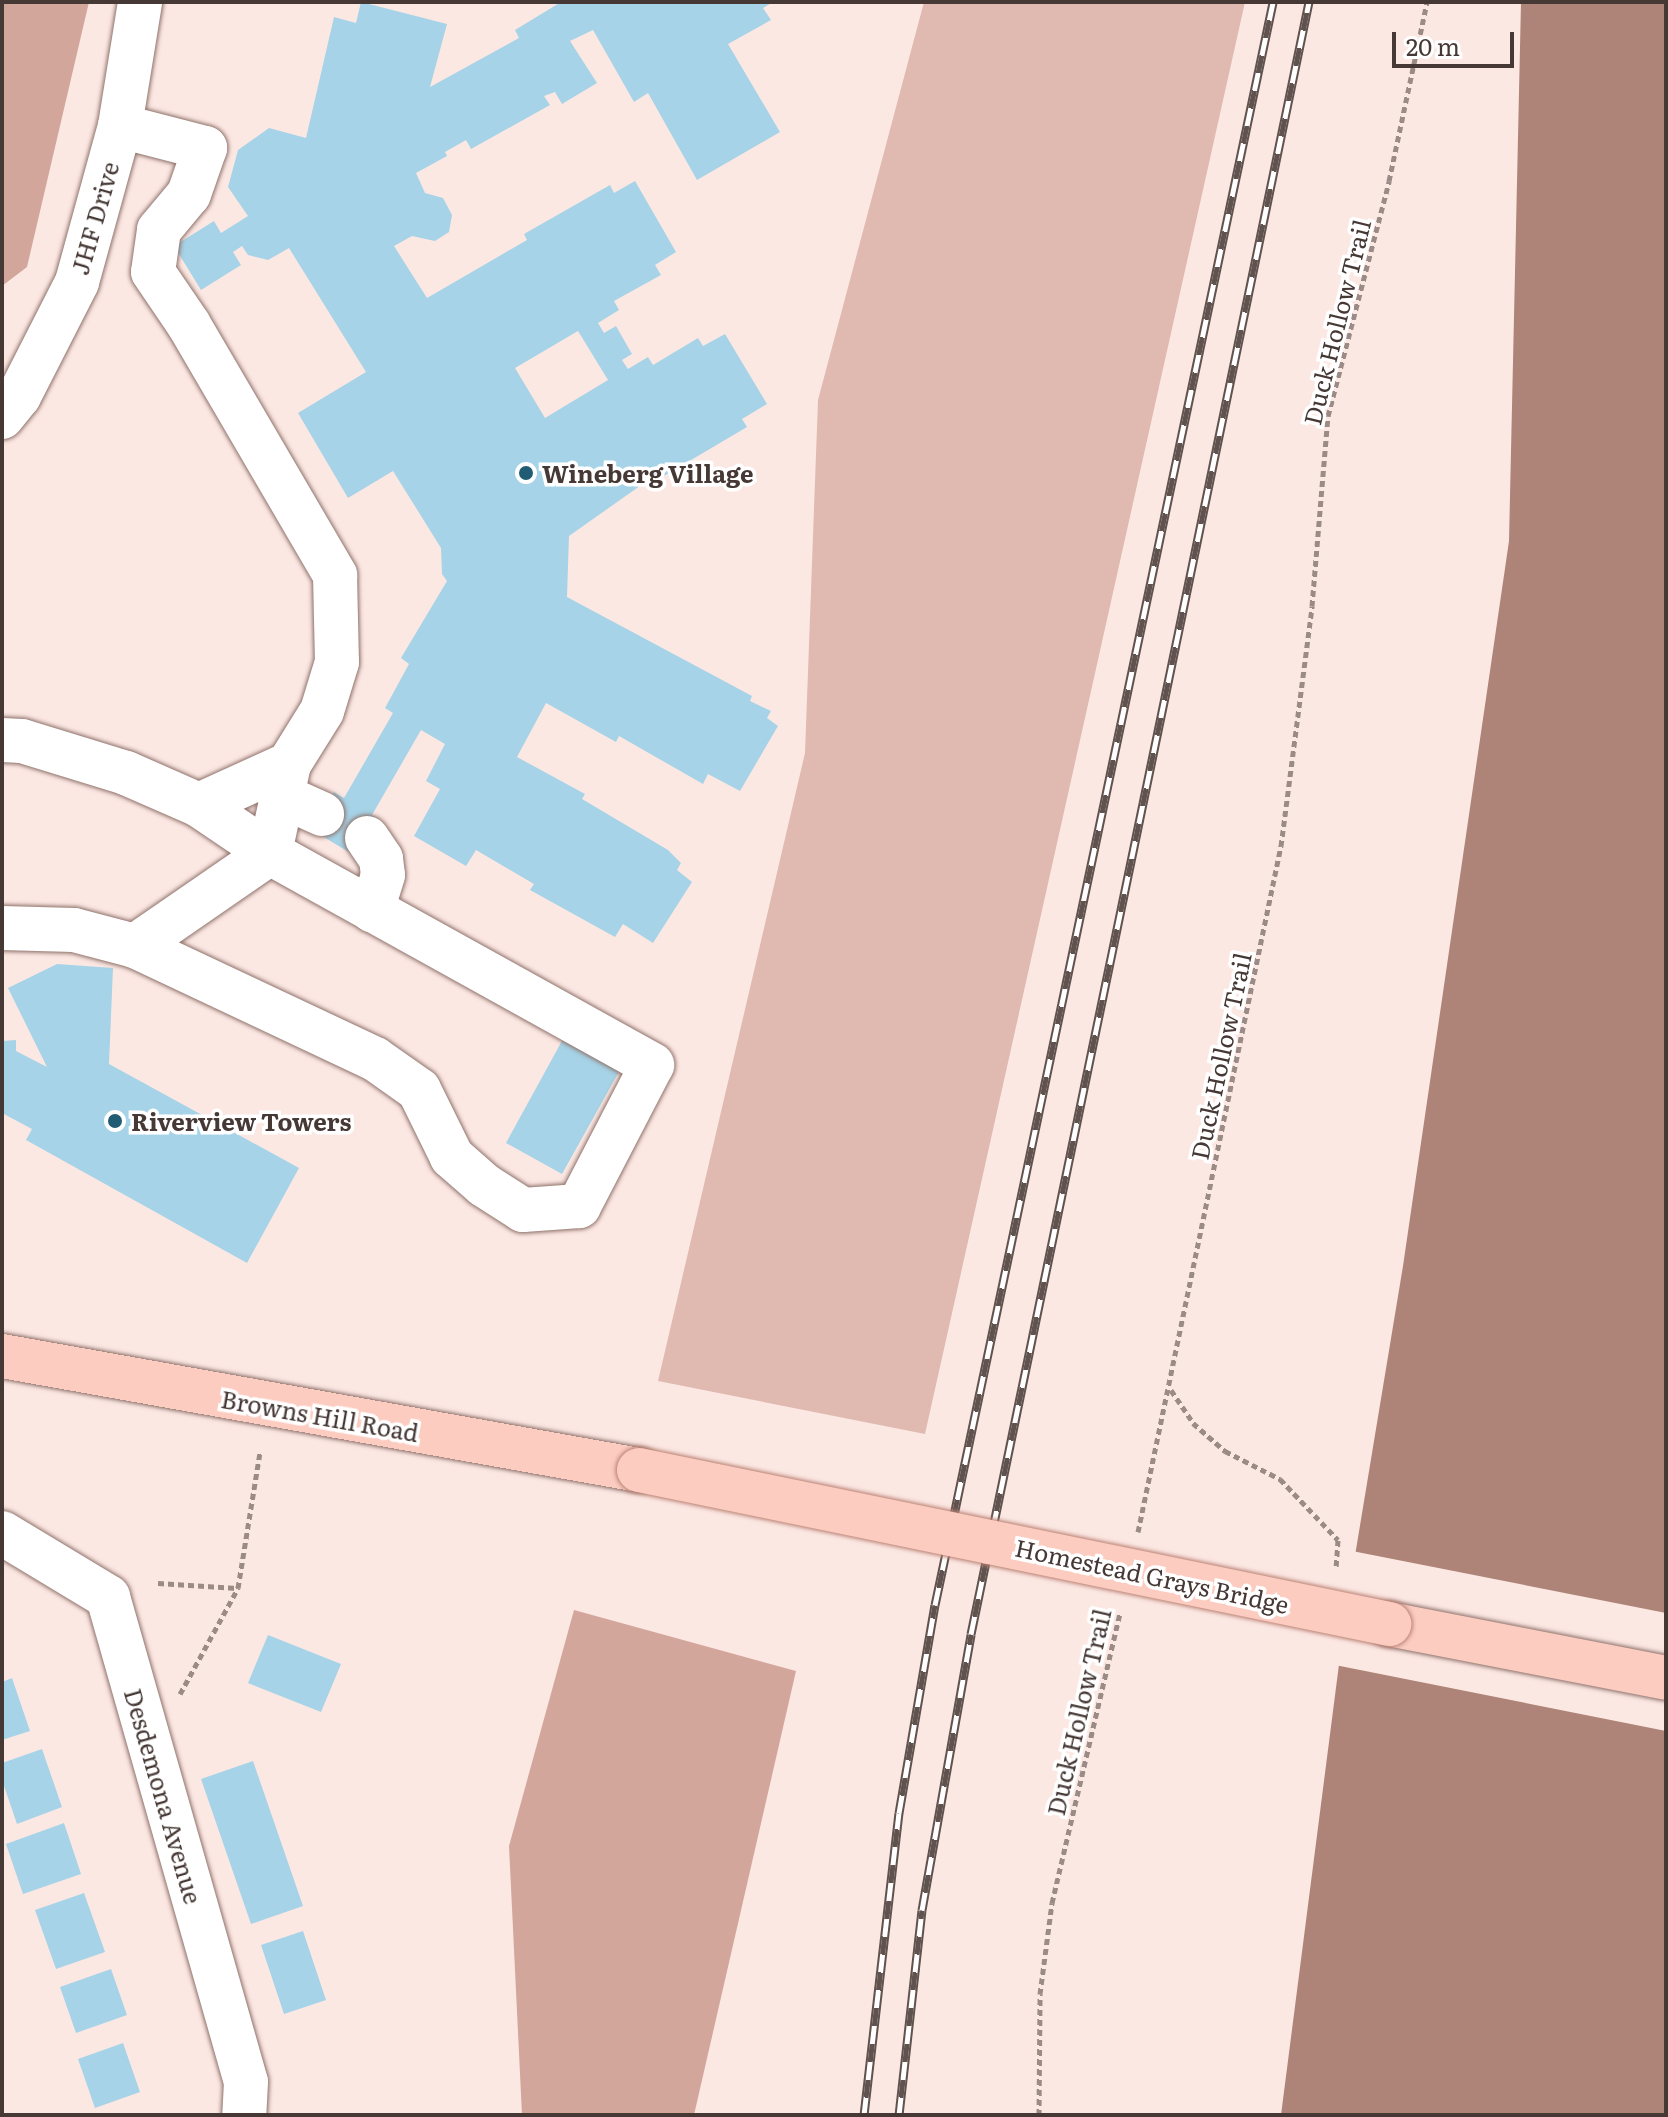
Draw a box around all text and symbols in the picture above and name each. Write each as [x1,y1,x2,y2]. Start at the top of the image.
scale bar [1396,16,1518,66]
text: 20 m [1406,28,1460,63]
street label: JHF Drive [64,158,124,278]
street label: Duck Hollow Trail [1297,216,1375,428]
place label: Wineberg Village [542,459,753,487]
marker: Wineberg Village [517,464,535,482]
street label: Duck Hollow Trail [1184,950,1256,1162]
place label: Riverview Towers [131,1107,351,1135]
marker: Riverview Towers [106,1112,124,1130]
street label: Browns Hill Road [219,1383,421,1447]
street label: Homestead Grays Bridge [1013,1532,1291,1618]
street label: Duck Hollow Trail [1040,1606,1116,1818]
street label: Desdemona Avenue [119,1685,209,1907]

